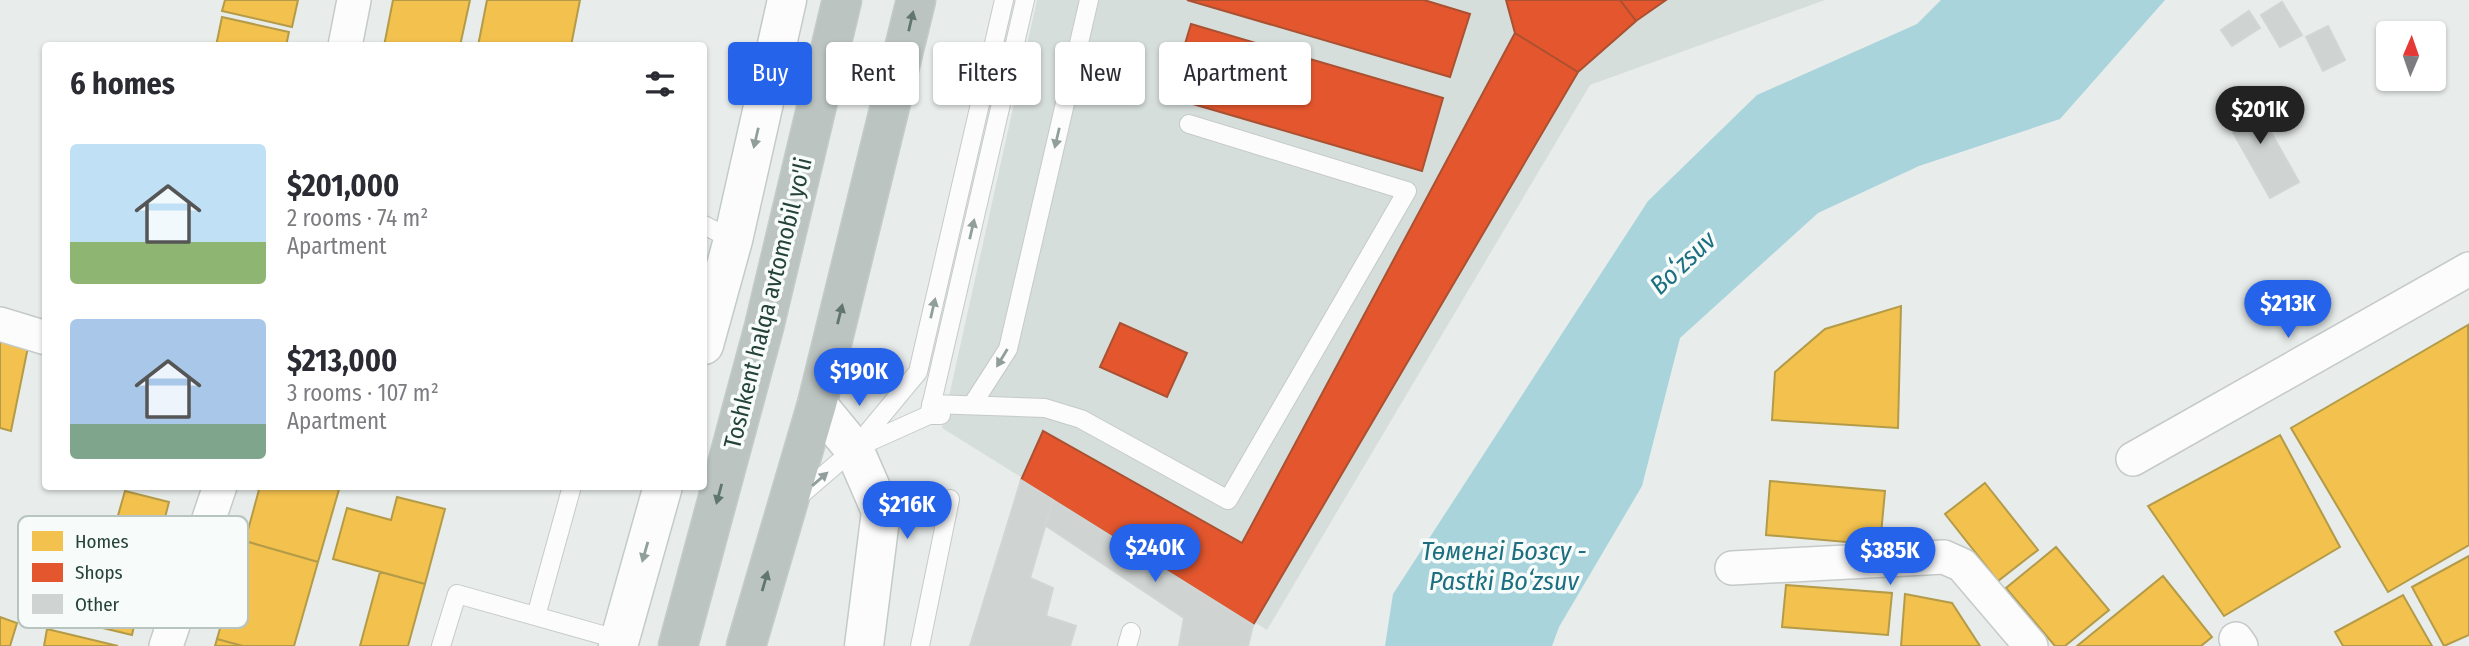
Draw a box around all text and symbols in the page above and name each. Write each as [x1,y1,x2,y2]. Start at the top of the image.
one-way arrow [906,10,917,32]
north arrow [2376,21,2446,91]
map controls [2376,21,2446,91]
chip: Buy [728,42,812,105]
chip: Rent [826,42,919,105]
chip: Filters [933,42,1041,105]
chip: New [1055,42,1145,105]
chip: Apartment [1159,42,1311,105]
icon: filters [641,65,679,103]
text: 6 homes [70,66,175,102]
pin: $201K [2211,86,2309,146]
text: $201K [2231,95,2289,123]
one-way arrow [750,127,761,149]
one-way arrow [1051,127,1062,149]
street label: Toshkent halqa avtomobil yo'li [718,154,818,452]
text: $201,000 [287,168,399,204]
icon: home [126,172,210,256]
text: 2 rooms · 74 m² [287,204,428,232]
one-way arrow [967,218,978,240]
water label: Boʻzsuv [1644,224,1723,301]
text: Apartment [287,232,387,260]
pin: $213K [2239,280,2337,340]
text: $213K [2260,289,2316,317]
one-way arrow [928,297,939,319]
one-way arrow [835,303,846,325]
text: $213,000 [287,343,397,379]
icon: home [126,347,210,431]
pin: $190K [810,348,908,408]
one-way arrow [995,349,1008,368]
text: $190K [830,357,888,385]
text: 3 rooms · 107 m² [287,379,439,407]
text: Apartment [287,407,387,435]
one-way arrow [811,471,829,487]
pin: $216K [858,482,956,541]
one-way arrow [713,483,724,505]
text: $216K [879,490,935,518]
legend [18,516,248,628]
pin: $240K [1106,524,1204,584]
pin: $385K [1841,528,1939,587]
text: Homes [75,530,129,553]
text: $240K [1125,533,1185,561]
water label: Төменгі Бозсу - Pastki Boʻzsuv [1421,536,1587,597]
text: $385K [1860,536,1920,564]
one-way arrow [639,541,650,563]
text: Shops [75,561,123,584]
one-way arrow [760,570,770,591]
text: Other [75,593,120,616]

